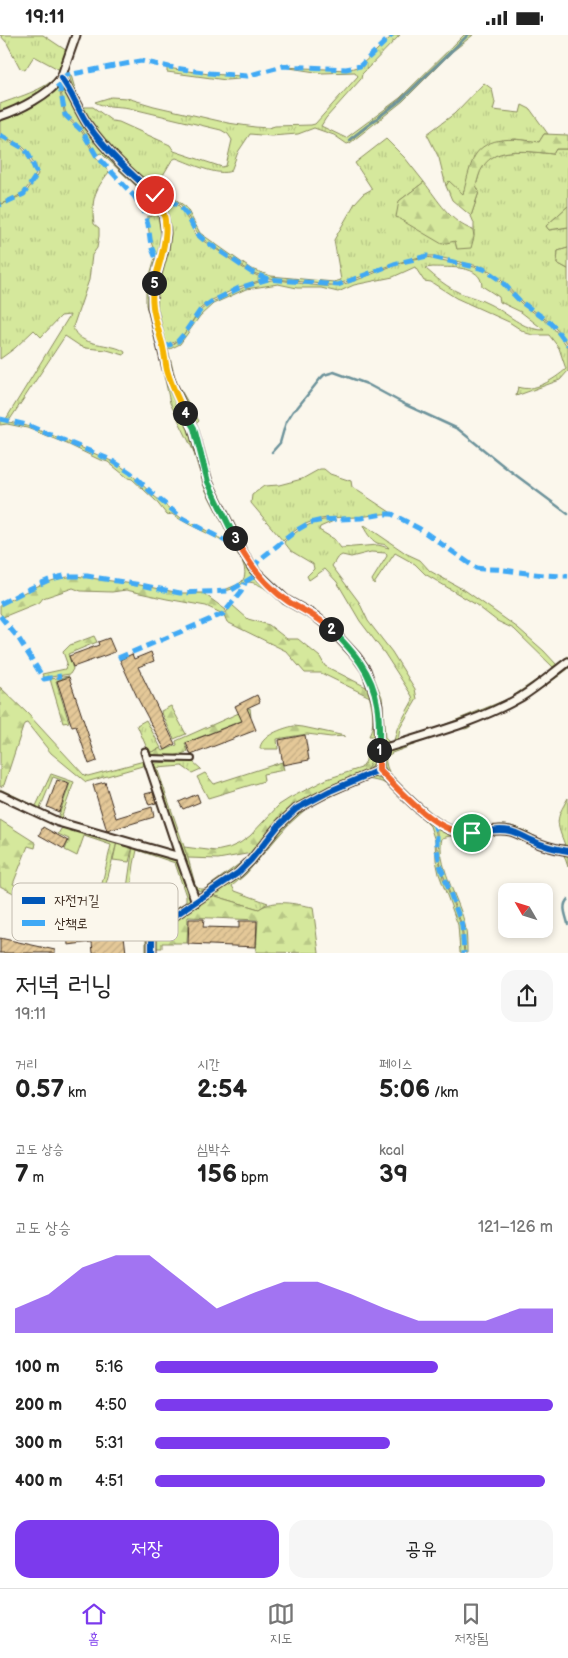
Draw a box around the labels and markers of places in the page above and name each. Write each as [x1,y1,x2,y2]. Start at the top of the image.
pin [134,174,176,216]
pin: 5 [142,271,166,295]
pin: 4 [172,401,198,425]
pin: 3 [222,525,248,551]
pin: 2 [318,617,344,641]
pin: 1 [366,737,392,763]
pin [451,812,493,854]

